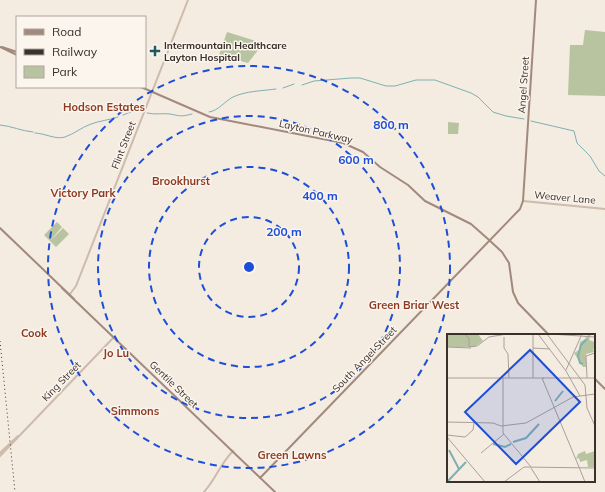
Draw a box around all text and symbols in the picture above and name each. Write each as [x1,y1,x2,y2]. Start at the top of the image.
legend [16,16,146,88]
text: Road [52,24,81,39]
place label: Intermountain Healthcare Layton Hospital [164,39,287,64]
text: Railway [52,44,98,59]
marker: Intermountain Healthcare Layton Hospital [149,45,161,57]
street label: Angel Street [515,55,532,114]
text: Park [52,64,78,79]
district label: Hodson Estates [63,100,146,114]
street label: Layton Parkway [278,117,355,146]
text: 800 m [373,117,409,132]
street label: Flint Street [108,119,139,171]
text: 600 m [338,152,374,167]
district label: Brookhurst [152,174,210,188]
district label: Victory Park [50,186,116,200]
text: 400 m [302,188,338,203]
street label: Weaver Lane [534,188,596,207]
text: 200 m [266,224,302,239]
centre of rings [242,260,256,274]
district label: Green Briar West [369,298,459,312]
street label: South Angel Street [329,323,400,395]
district label: Cook [21,326,48,340]
inset map [447,334,595,482]
district label: Jo Lu [103,346,129,360]
street label: King Street [39,358,84,404]
street label: Gentile Street [147,358,201,411]
district label: Simmons [111,404,160,418]
district label: Green Lawns [258,448,327,462]

